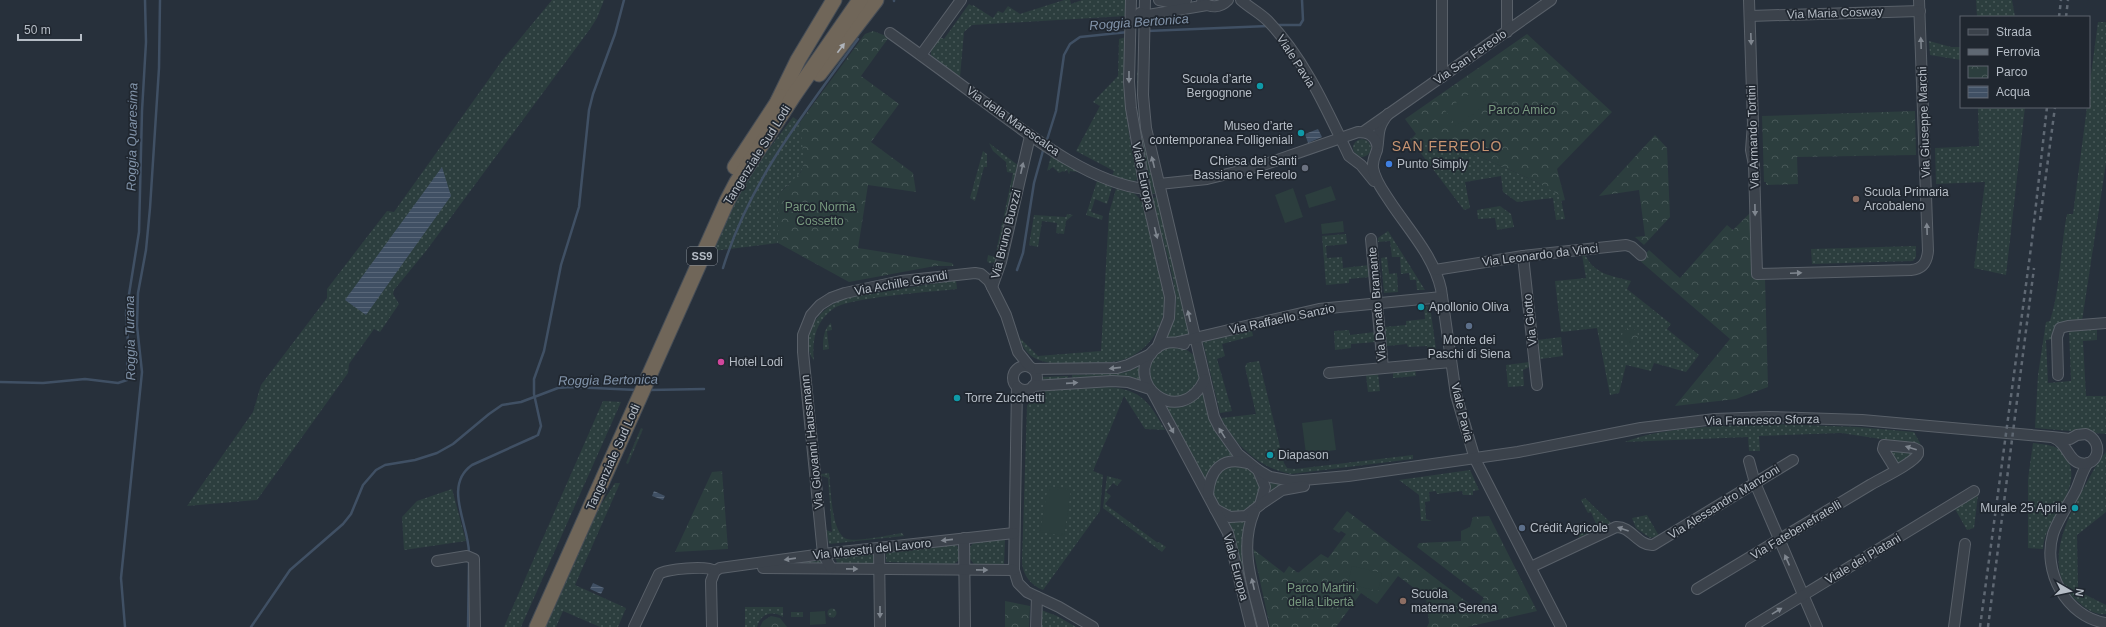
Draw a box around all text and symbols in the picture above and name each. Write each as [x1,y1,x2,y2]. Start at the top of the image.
street label: Via Maria Cosway [1787,4,1883,22]
water label: Roggia Bertonica [1089,11,1189,33]
scale bar [18,16,81,42]
legend [1960,16,2090,108]
text: 50 m [24,23,51,37]
text: Strada [1996,25,2032,39]
street label: Via San Fereolo [1431,26,1509,87]
street label: Viale Pavia [1274,32,1318,90]
one-way arrow [1748,33,1754,46]
one-way arrow [1918,36,1924,49]
one-way arrow [836,43,844,53]
text: Ferrovia [1996,45,2040,59]
text: Parco [1996,65,2028,79]
street label: Via Giuseppe Marchi [1915,66,1933,178]
one-way arrow [1126,71,1133,83]
place label: Scuola d’arte Bergognone [1182,72,1252,100]
marker: Scuola d’arte Bergognone [1255,81,1265,91]
water label: Roggia Quaresima [124,83,140,191]
street label: Via della Marescalca [964,84,1063,159]
street label: Via Armando Tortini [1744,85,1762,189]
text: Acqua [1996,85,2030,99]
street label: Tangenziale Sud Lodi [721,103,793,207]
park label: Parco Amico [1488,103,1556,117]
place label: Museo d’arte contemporanea Folligeniali [1150,119,1293,147]
marker: Museo d’arte contemporanea Folligeniali [1296,128,1306,138]
district label: SAN FEREOLO [1392,138,1502,154]
street label: Viale Europa [1129,141,1157,211]
place label: Chiesa dei Santi Bassiano e Fereolo [1194,154,1297,182]
one-way arrow [1150,156,1156,168]
place label: Punto Simply [1397,157,1468,171]
marker: Punto Simply [1384,159,1394,169]
one-way arrow [1020,162,1026,174]
marker: Chiesa dei Santi Bassiano e Fereolo [1300,163,1310,173]
place label: Scuola Primaria Arcobaleno [1864,185,1949,213]
street label: Via Bruno Buozzi [988,188,1024,280]
marker: Scuola Primaria Arcobaleno [1851,194,1861,204]
park label: Parco Norma Cossetto [785,200,856,228]
one-way arrow [1752,204,1759,216]
one-way arrow [1924,223,1931,235]
one-way arrow [1153,227,1159,239]
street label: Via Leonardo da Vinci [1481,241,1599,269]
street label: Via Donato Bramante [1365,246,1389,362]
road number: SS9 [687,247,717,265]
street label: Via Achille Grandi [853,268,949,298]
one-way arrow [1790,270,1803,276]
street label: Via Giotto [1520,293,1540,347]
water label: Roggia Turana [122,295,138,381]
place label: Apollonio Oliva [1429,300,1509,314]
street label: Via Raffaello Sanzio [1228,301,1336,337]
marker: Apollonio Oliva [1416,302,1426,312]
one-way arrow [1186,310,1192,322]
marker: Monte dei Paschi di Siena [1464,321,1474,331]
place label: Monte dei Paschi di Siena [1428,333,1511,361]
place label: Hotel Lodi [729,355,783,369]
marker: Hotel Lodi [716,357,726,367]
one-way arrow [1109,364,1121,371]
water label: Roggia Bertonica [558,372,658,388]
street label: Via Giovanni Haussmann [798,374,826,510]
one-way arrow [1066,380,1078,387]
street label: Viale Pavia [1448,381,1476,443]
place label: Torre Zucchetti [965,391,1044,405]
marker: Torre Zucchetti [952,393,962,403]
street label: Tangenziale Sud Lodi [583,402,643,512]
street label: Via Francesco Sforza [1705,412,1820,428]
one-way arrow [1167,422,1174,434]
one-way arrow [1219,427,1226,439]
one-way arrow [1905,445,1917,451]
place label: Diapason [1278,448,1329,462]
marker: Diapason [1265,450,1275,460]
street label: Via Alessandro Manzoni [1666,462,1782,542]
street label: Via Fatebenefratelli [1748,497,1844,563]
place label: Murale 25 Aprile [1980,501,2067,515]
marker: Murale 25 Aprile [2070,503,2080,513]
place label: Crédit Agricole [1530,521,1608,535]
marker: Crédit Agricole [1517,523,1527,533]
one-way arrow [1616,526,1628,532]
street label: Viale dei Platani [1823,531,1903,587]
street label: Viale Europa [1220,532,1252,602]
street label: Via Maestri del Lavoro [812,536,932,562]
one-way arrow [941,537,953,544]
one-way arrow [1784,554,1790,565]
one-way arrow [784,556,797,562]
one-way arrow [846,566,859,572]
one-way arrow [976,567,989,573]
north arrow [2050,571,2090,611]
one-way arrow [1249,578,1255,590]
park label: Parco Martiri della Libertà [1287,581,1355,609]
place label: Scuola materna Serena [1411,587,1497,615]
text: N [2073,588,2086,597]
marker: Scuola materna Serena [1398,596,1408,606]
one-way arrow [877,606,883,619]
one-way arrow [1772,607,1782,615]

